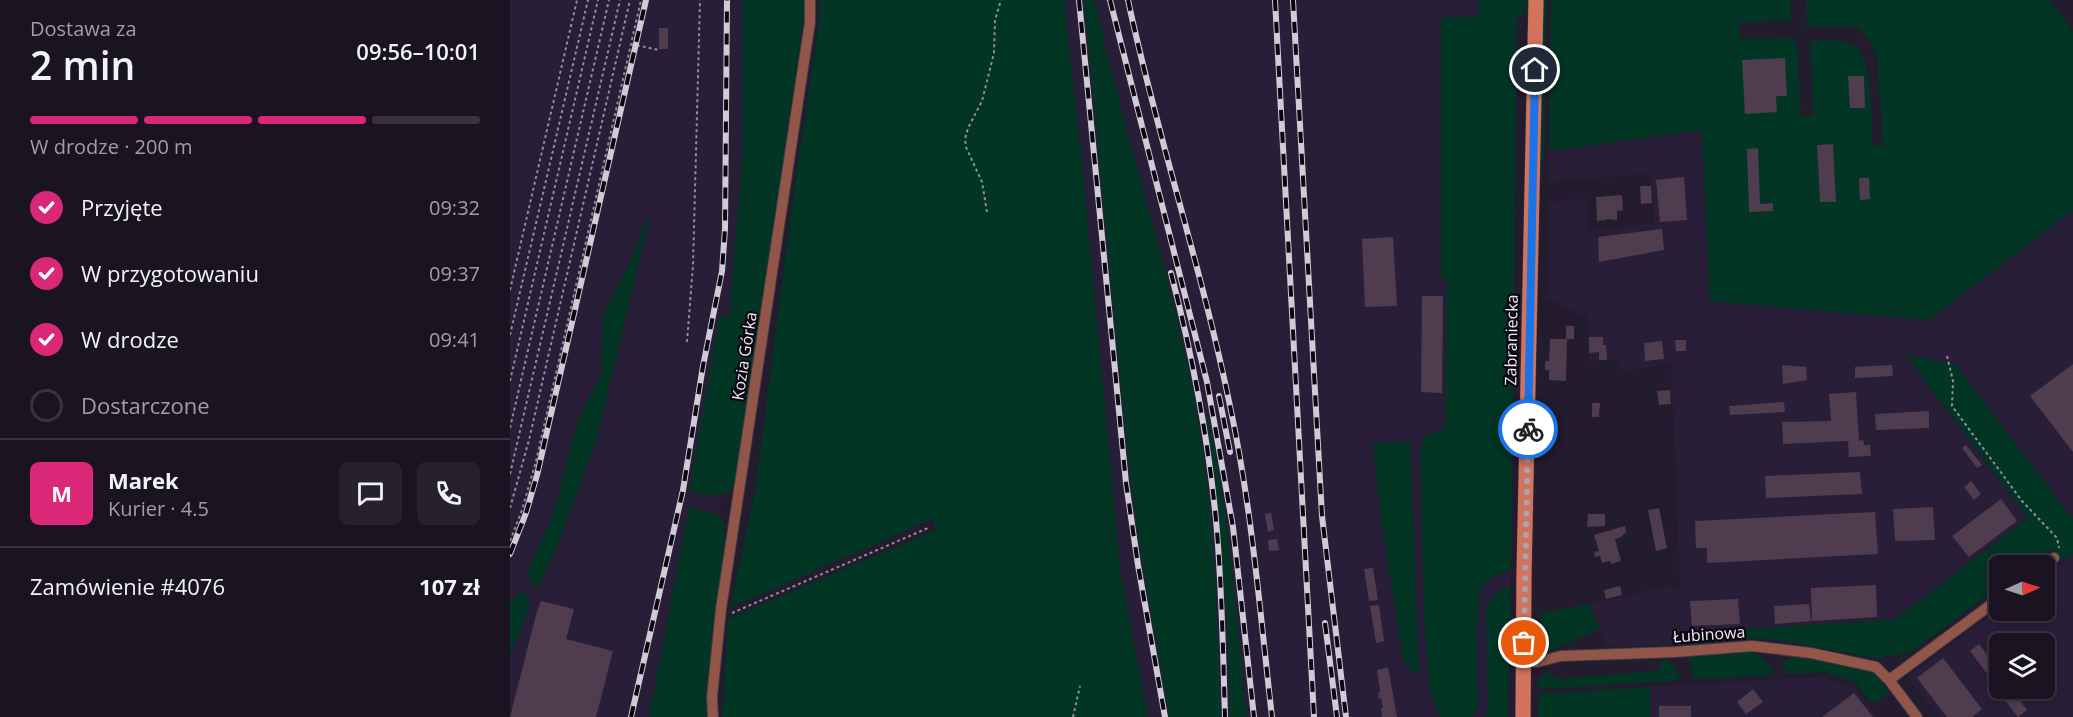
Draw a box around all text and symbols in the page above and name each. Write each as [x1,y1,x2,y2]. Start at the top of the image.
text: Dostawa za [30,15,137,42]
text: 09:56–10:01 [356,36,480,66]
text: 2 min [30,38,135,91]
pin [1509,44,1560,95]
icon: home [1518,53,1551,86]
text: W drodze · 200 m [30,133,193,160]
icon: check [30,191,63,224]
text: Przyjęte [81,192,163,222]
text: 09:32 [429,194,480,221]
icon: check [30,257,63,290]
text: W przygotowaniu [81,258,259,288]
text: 09:37 [429,260,480,287]
street label: Zabraniecka [1499,294,1523,386]
street label: Kozia Górka [726,310,762,402]
icon: check [30,323,63,356]
text: W drodze [81,324,179,354]
text: 09:41 [429,326,480,353]
text: Dostarczone [81,390,210,420]
courier [1498,399,1558,459]
icon: bike [1512,413,1545,446]
button: chat [339,462,402,525]
button: phone [417,462,480,525]
text: Marek [108,465,179,495]
text: M [51,478,72,508]
text: Kurier · 4.5 [108,495,209,522]
north arrow [1989,555,2055,621]
map controls [1989,555,2055,699]
text: Zamówienie #4076 [30,571,225,601]
text: 107 zł [419,571,480,601]
pin [1498,617,1549,668]
street label: Łubinowa [1672,620,1746,648]
icon: bag [1507,626,1540,659]
button: layers [1989,633,2055,699]

